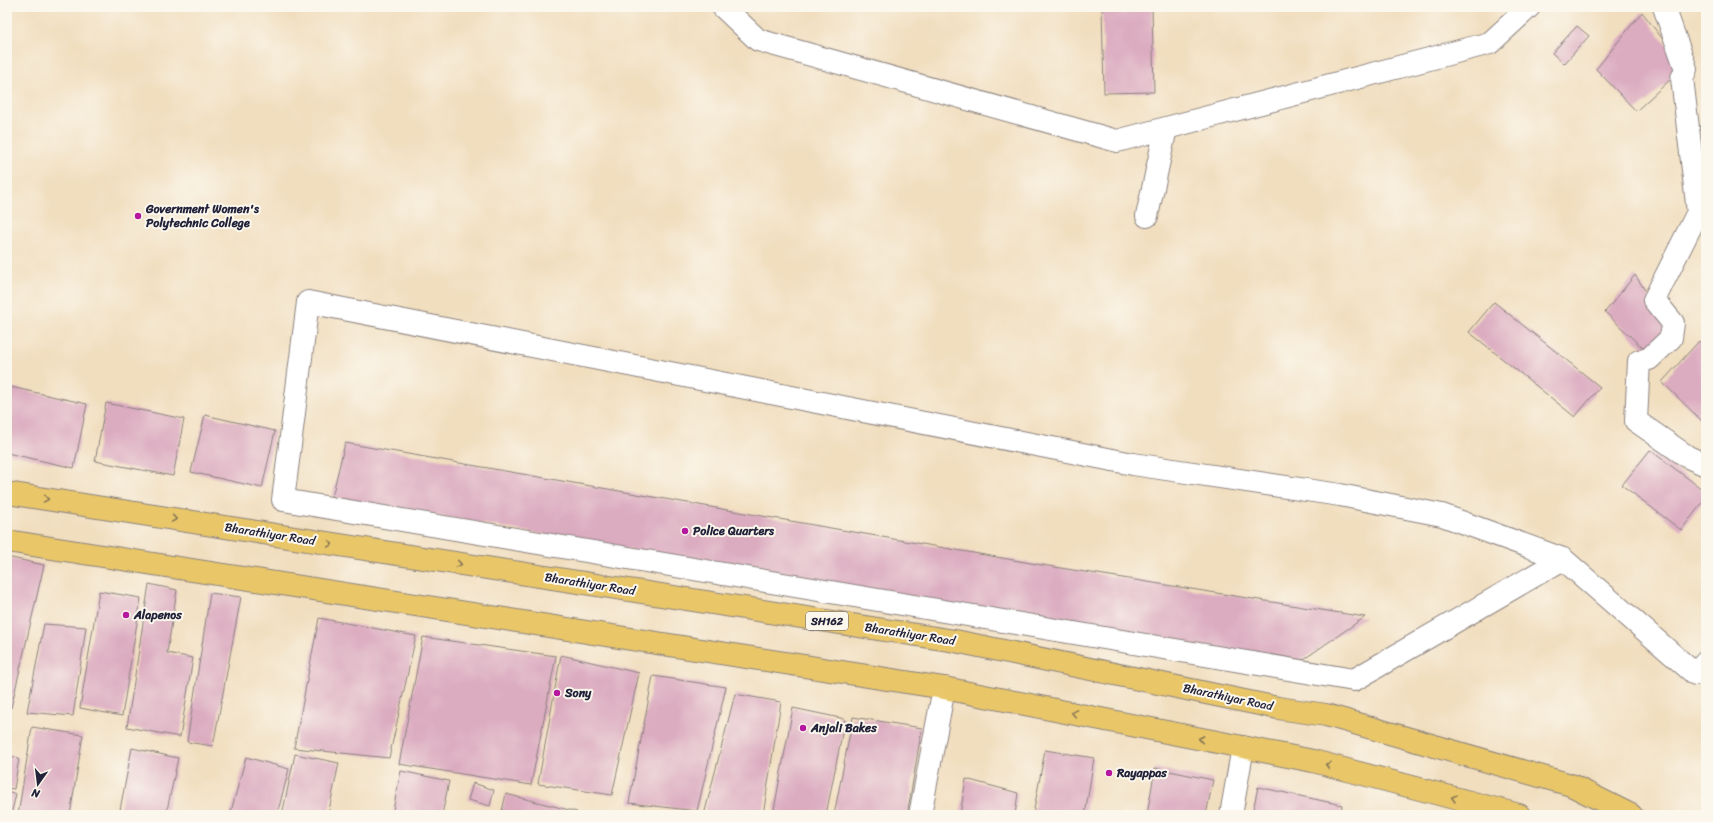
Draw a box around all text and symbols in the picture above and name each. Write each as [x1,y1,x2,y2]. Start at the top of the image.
place label: Government Women's Polytechnic College [145,198,260,234]
marker: Government Women's Polytechnic College [133,211,143,221]
one-way arrow [42,494,49,503]
one-way arrow [171,514,177,523]
street label: Bharathiyar Road [223,516,318,552]
place label: Police Quarters [693,520,775,542]
marker: Police Quarters [680,526,690,536]
one-way arrow [327,539,333,547]
one-way arrow [455,559,462,567]
street label: Bharathiyar Road [543,566,638,602]
place label: Alapenos [133,604,182,626]
marker: Alapenos [121,610,131,620]
road number: SH162 [806,612,848,630]
street label: Bharathiyar Road [863,616,958,652]
street label: Bharathiyar Road [1181,677,1277,718]
place label: Sony [564,682,592,704]
marker: Sony [552,688,562,698]
one-way arrow [1070,710,1077,718]
place label: Anjali Bakes [810,717,877,739]
marker: Anjali Bakes [798,723,808,733]
one-way arrow [1198,735,1204,743]
one-way arrow [1325,761,1332,770]
place label: Rayappas [1116,762,1167,784]
north arrow [18,764,58,804]
marker: Rayappas [1104,768,1114,778]
text: N [29,783,43,804]
one-way arrow [1451,794,1458,803]

